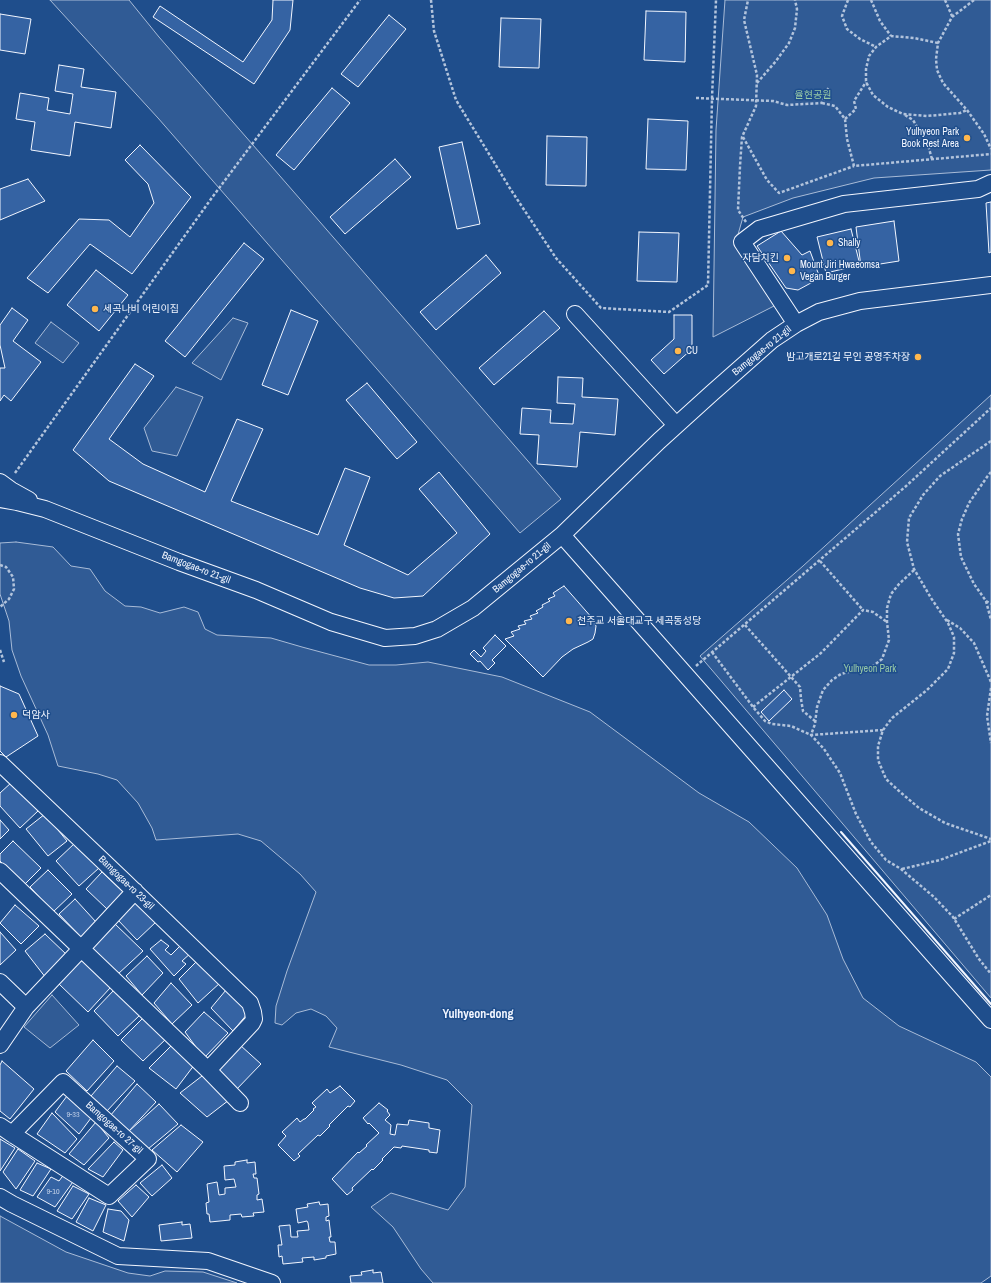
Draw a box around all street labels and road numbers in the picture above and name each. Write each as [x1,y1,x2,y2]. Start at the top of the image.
street label: Bamgogae-ro 21-gil [730,324,794,378]
street label: Bamgogae-ro 21-gil [490,540,554,596]
street label: Bamgogae-ro 21-gil [160,549,232,587]
street label: Bamgogae-ro 23-gil [96,854,156,912]
street label: Bamgogae-ro 27-gil [83,1099,145,1157]

